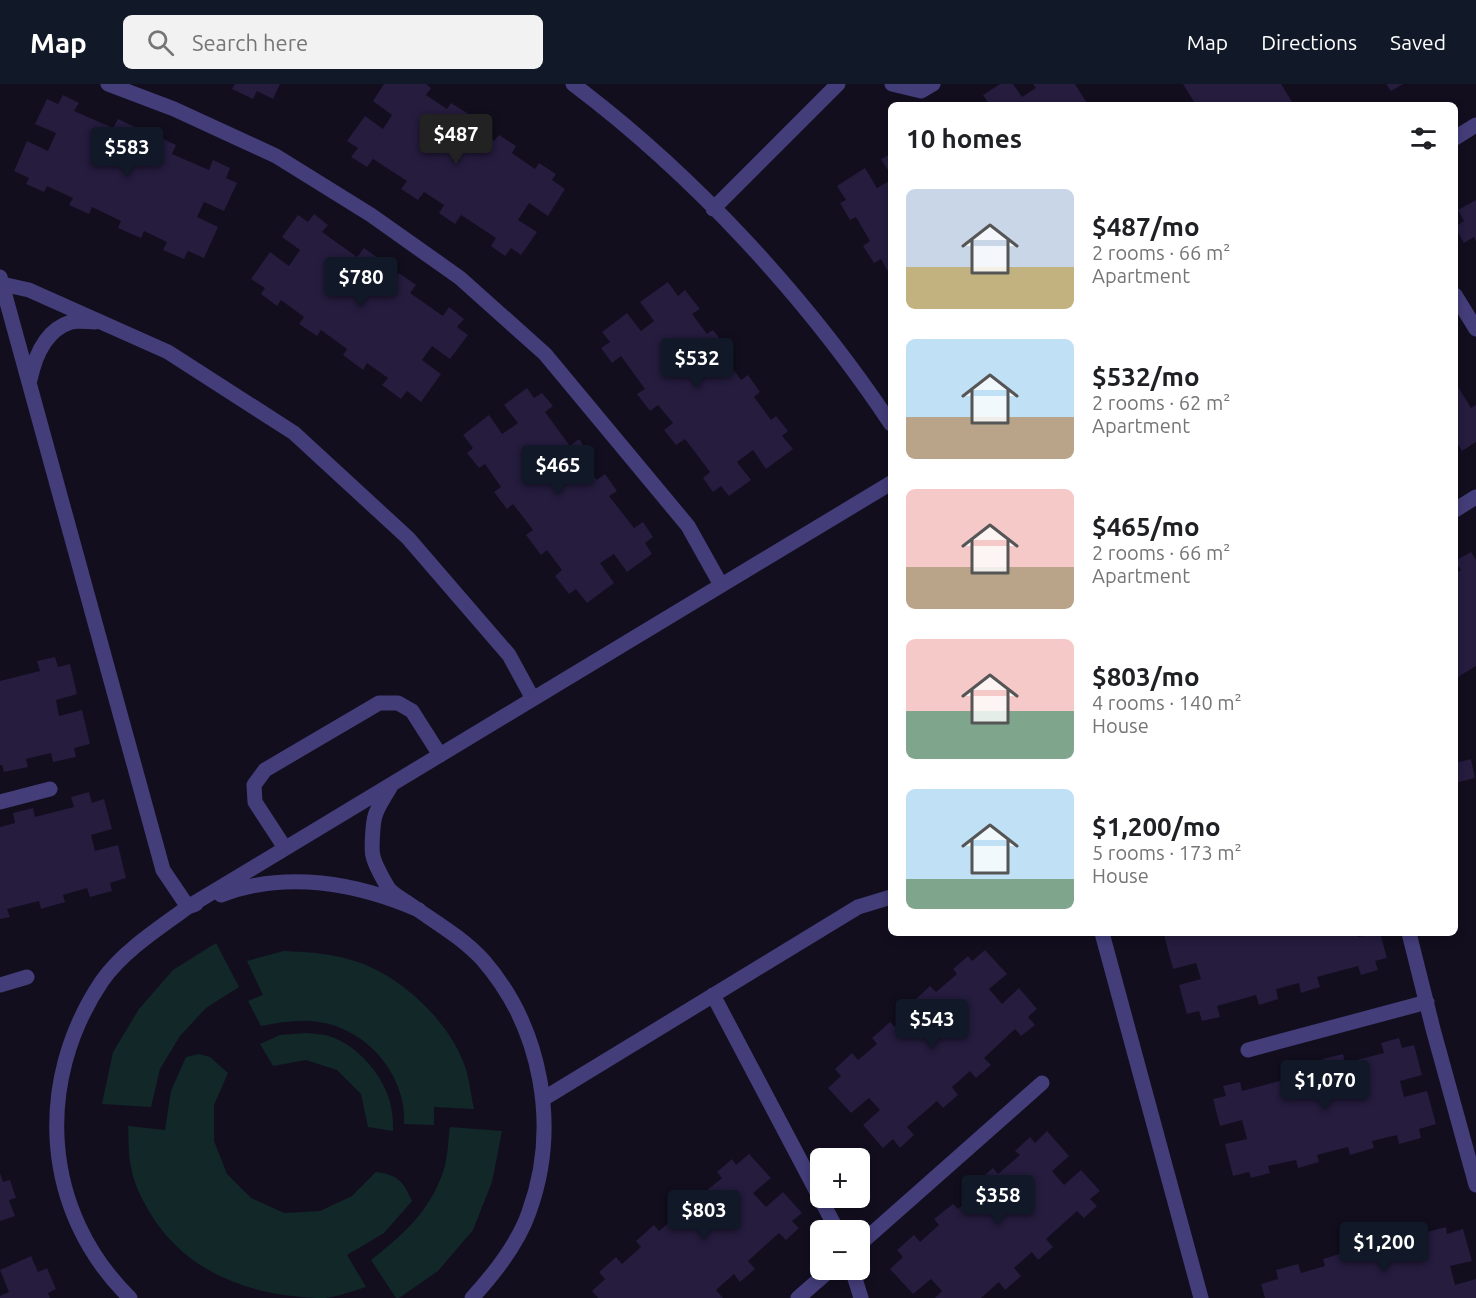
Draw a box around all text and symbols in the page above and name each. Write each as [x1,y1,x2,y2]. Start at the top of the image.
search box [123,15,543,69]
icon: search [144,26,177,59]
text: Map [30,27,87,58]
text: Search here [192,30,308,55]
text: Map [1187,30,1228,54]
text: Directions [1261,30,1357,54]
text: Saved [1390,30,1446,54]
pin: $487 [420,114,492,165]
text: $487 [433,122,479,145]
icon: filters [1407,122,1440,155]
text: 10 homes [906,124,1022,153]
pin: $583 [91,127,163,178]
text: $583 [104,135,150,158]
text: $487/mo [1092,212,1200,241]
icon: home [954,213,1026,285]
text: 2 rooms · 66 m² [1092,241,1230,264]
pin: $780 [325,257,397,308]
text: Apartment [1092,264,1190,287]
text: $780 [338,265,384,288]
pin: $532 [661,338,733,389]
text: $532 [674,346,720,369]
text: $532/mo [1092,362,1200,391]
icon: home [954,363,1026,435]
text: 2 rooms · 62 m² [1092,391,1230,414]
text: Apartment [1092,414,1190,437]
pin: $465 [522,445,594,496]
text: $465 [535,453,581,476]
text: $465/mo [1092,512,1200,541]
icon: home [954,513,1026,585]
text: 2 rooms · 66 m² [1092,541,1230,564]
text: Apartment [1092,564,1190,587]
text: $803/mo [1092,662,1200,691]
icon: home [954,663,1026,735]
text: 4 rooms · 140 m² [1092,691,1242,714]
text: House [1092,714,1149,737]
text: $1,200/mo [1092,812,1221,841]
icon: home [954,813,1026,885]
text: 5 rooms · 173 m² [1092,841,1242,864]
text: House [1092,864,1149,887]
pin: $543 [896,999,968,1050]
text: $543 [909,1007,955,1030]
pin: $1,070 [1276,1060,1374,1111]
text: $1,070 [1294,1068,1356,1091]
map controls [810,1148,870,1280]
button: + [810,1148,870,1208]
pin: $358 [962,1175,1034,1226]
text: $358 [975,1183,1021,1206]
pin: $803 [668,1190,740,1241]
text: $803 [681,1198,727,1221]
button: − [810,1220,870,1280]
pin: $1,200 [1335,1222,1433,1273]
text: $1,200 [1353,1230,1415,1253]

